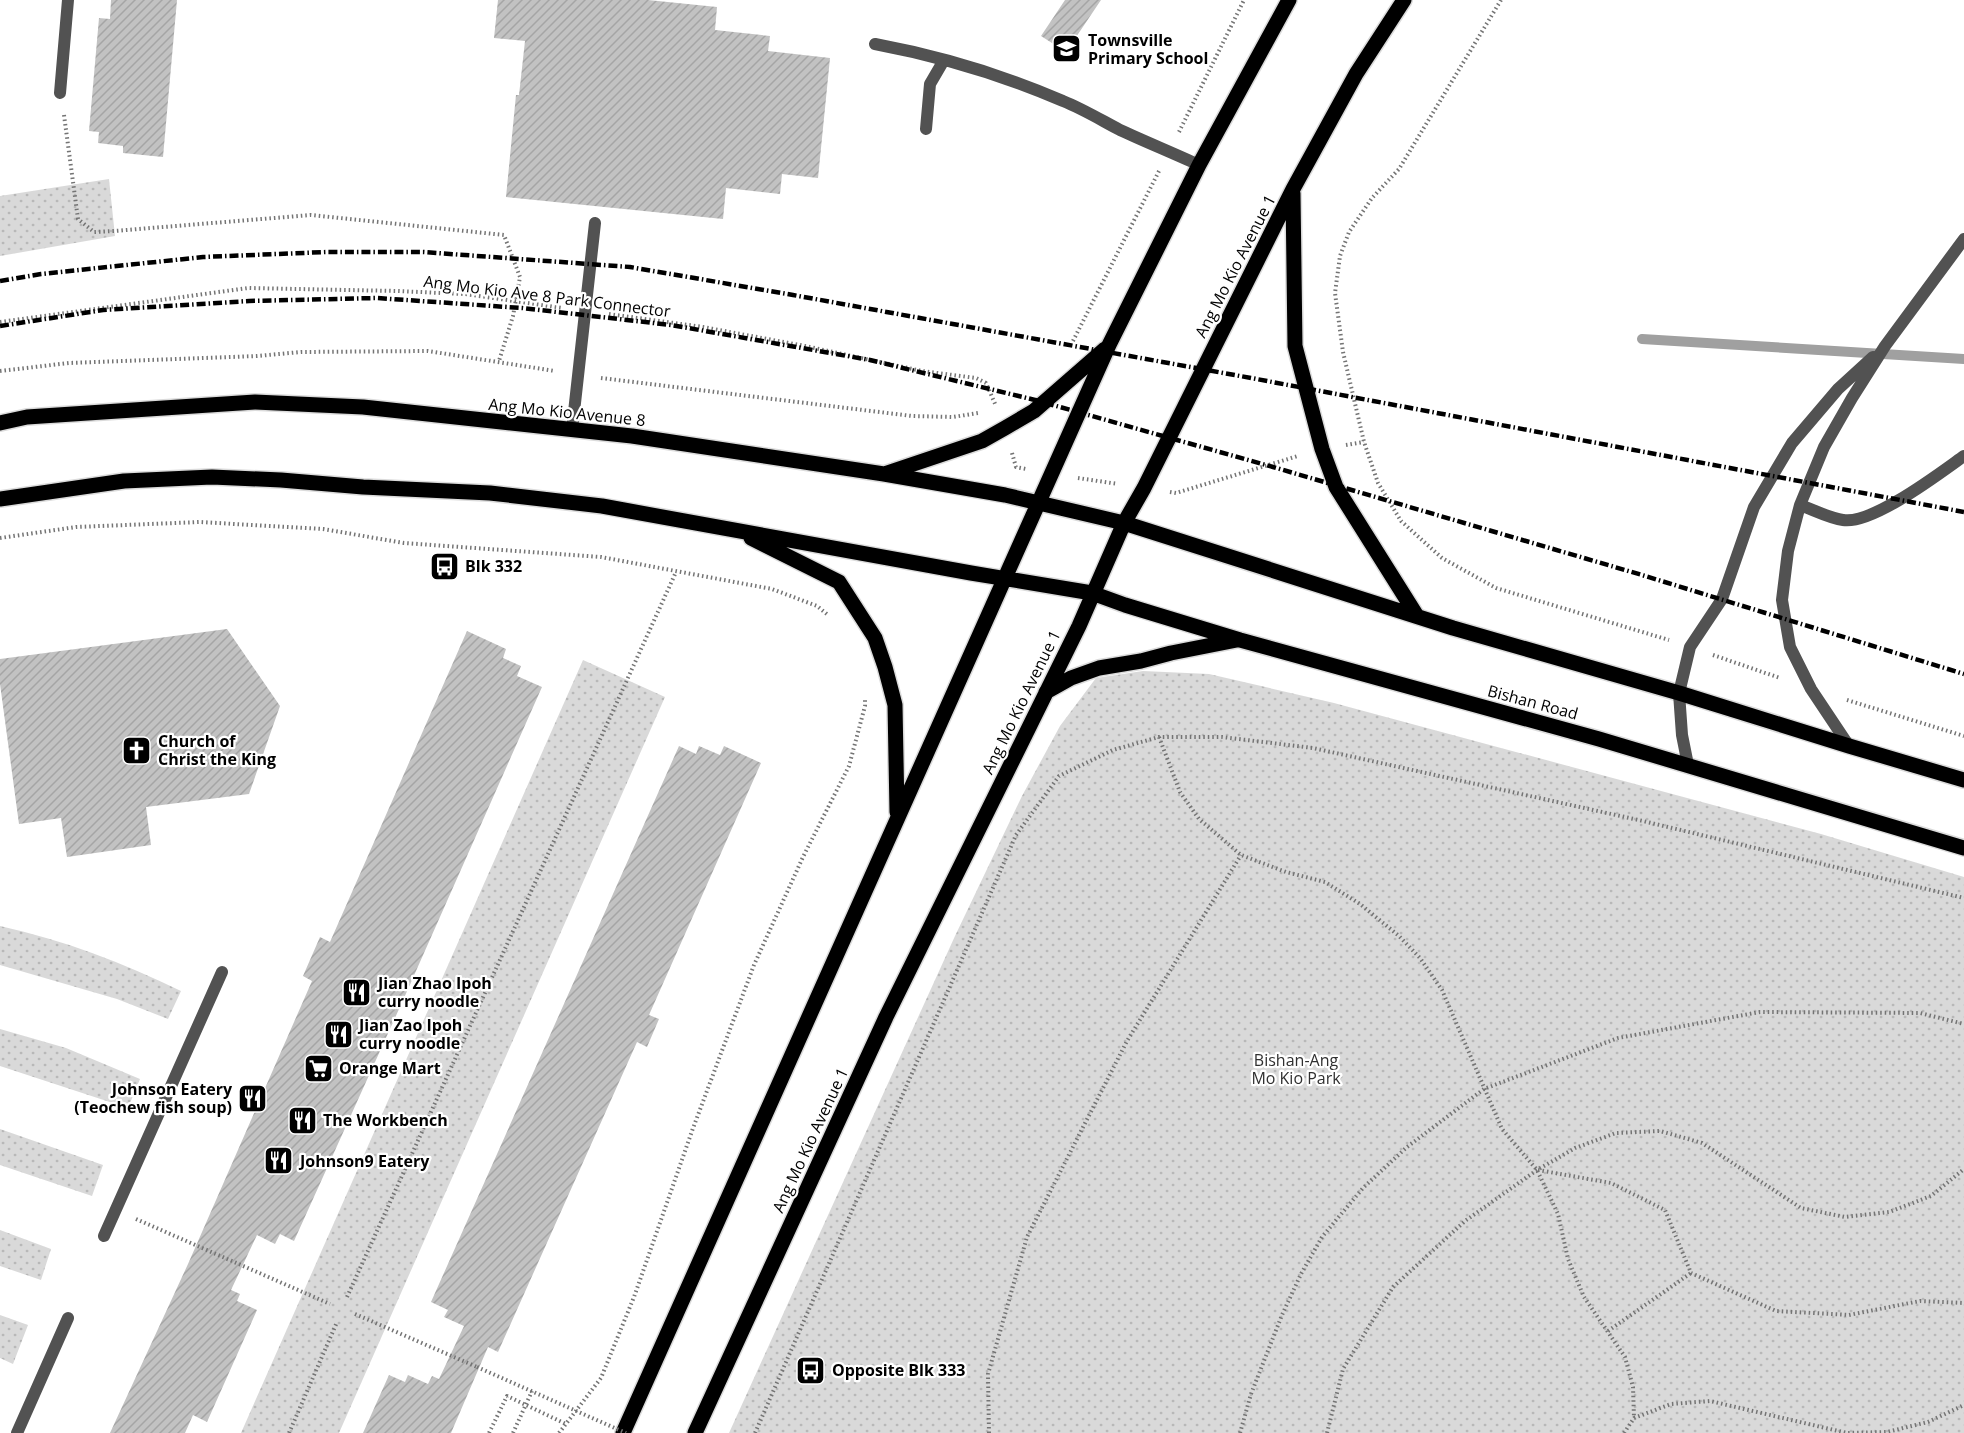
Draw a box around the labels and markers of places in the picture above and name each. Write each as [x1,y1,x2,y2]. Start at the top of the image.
place label: Townsville Primary School [1088,29,1208,69]
school or university icon: Townsville Primary School [1051,33,1083,65]
bus stop icon: Blk 332 [428,550,460,582]
place label: Blk 332 [465,555,522,577]
place label: Church of Christ the King [158,730,276,770]
church icon: Church of Christ the King [121,734,153,766]
place label: Jian Zhao Ipoh curry noodle [376,972,492,1012]
restaurant icon: Jian Zhao Ipoh curry noodle [341,976,373,1008]
place label: Jian Zao Ipoh curry noodle [357,1014,462,1054]
restaurant icon: Jian Zao Ipoh curry noodle [322,1018,354,1050]
supermarket icon: Orange Mart [302,1052,334,1084]
place label: Orange Mart [339,1057,441,1079]
place label: Johnson Eatery (Teochew fish soup) [74,1078,233,1118]
restaurant icon: Johnson Eatery (Teochew fish soup) [237,1082,269,1114]
restaurant icon: The Workbench [286,1104,318,1136]
place label: The Workbench [323,1109,448,1131]
restaurant icon: Johnson9 Eatery [263,1145,295,1177]
place label: Johnson9 Eatery [298,1150,430,1172]
bus stop icon: Opposite Blk 333 [795,1354,827,1386]
place label: Opposite Blk 333 [832,1359,965,1381]

